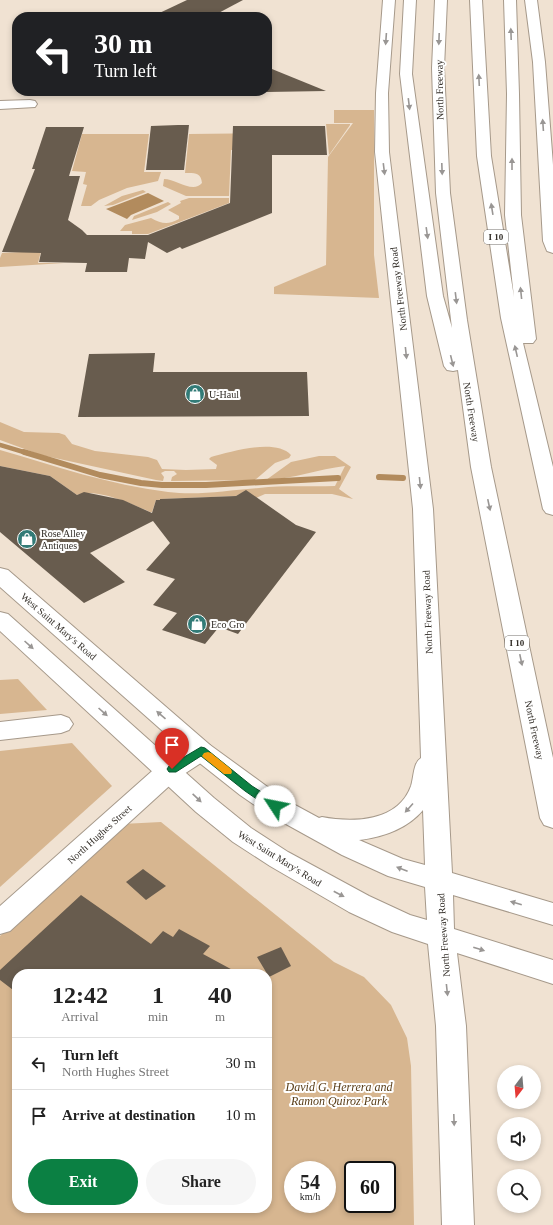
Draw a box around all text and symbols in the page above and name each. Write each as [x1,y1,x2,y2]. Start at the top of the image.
one-way arrow [508,27,514,40]
icon: left [28,28,80,80]
text: 30 m [94,28,152,59]
one-way arrow [383,33,390,45]
one-way arrow [436,33,442,46]
street label: North Freeway [433,60,446,120]
text: Turn left [94,61,157,81]
one-way arrow [476,74,483,86]
one-way arrow [406,98,412,110]
one-way arrow [540,119,547,131]
one-way arrow [509,158,516,170]
one-way arrow [381,163,387,175]
one-way arrow [438,163,445,175]
one-way arrow [489,203,495,215]
one-way arrow [424,227,430,239]
road number: I 10 [484,230,508,244]
street label: North Freeway Road [388,247,409,331]
one-way arrow [518,287,525,299]
one-way arrow [453,292,459,304]
one-way arrow [513,345,519,357]
one-way arrow [402,347,409,359]
one-way arrow [449,354,455,367]
street label: North Freeway [461,381,482,443]
shop icon: U-Haul [184,383,206,405]
place label: U-Haul [209,389,239,400]
one-way arrow [417,477,423,489]
one-way arrow [487,499,493,511]
shop icon: Rose Alley Antiques [16,528,38,550]
place label: Rose Alley Antiques [41,528,85,551]
street label: North Freeway Road [421,570,434,654]
street label: West Saint Mary's Road [19,591,99,662]
shop icon: Eco Gro [186,613,208,635]
place label: Eco Gro [211,619,245,630]
road number: I 10 [505,636,529,650]
one-way arrow [24,640,34,650]
one-way arrow [518,654,524,666]
street label: North Freeway [523,699,546,761]
one-way arrow [98,708,108,717]
one-way arrow [156,711,167,720]
pin [155,728,189,769]
icon: arrive [161,734,183,756]
position arrow [254,785,296,827]
one-way arrow [192,793,202,803]
street label: North Hughes Street [65,803,134,866]
one-way arrow [405,803,414,813]
street label: West Saint Mary's Road [236,828,323,889]
one-way arrow [396,866,408,872]
one-way arrow [334,891,345,897]
street label: North Freeway Road [435,893,452,977]
one-way arrow [509,900,521,906]
one-way arrow [473,946,485,952]
text: 12:42 [52,982,108,1008]
text: 1 [152,982,164,1008]
text: 40 [208,982,232,1008]
one-way arrow [444,984,450,996]
text: Arrival [61,1009,99,1024]
text: min [148,1009,168,1024]
text: m [215,1009,225,1024]
text: Turn left [62,1047,119,1063]
icon: left [28,1053,50,1075]
text: 30 m [226,1055,256,1071]
text: North Hughes Street [62,1064,169,1079]
north arrow [497,1065,541,1109]
map controls [497,1065,541,1213]
park label: David G. Herrera and Ramon Quiroz Park [285,1080,393,1108]
icon: arrive [28,1105,50,1127]
text: Arrive at destination [62,1107,195,1123]
text: 10 m [226,1107,256,1123]
one-way arrow [451,1114,457,1127]
button: sound [497,1117,541,1161]
button: Exit [28,1159,138,1205]
button: Share [146,1159,256,1205]
speed limit sign: 60 [344,1161,396,1213]
button: search [497,1169,541,1213]
text: 54 [300,1171,320,1193]
text: km/h [300,1191,320,1202]

